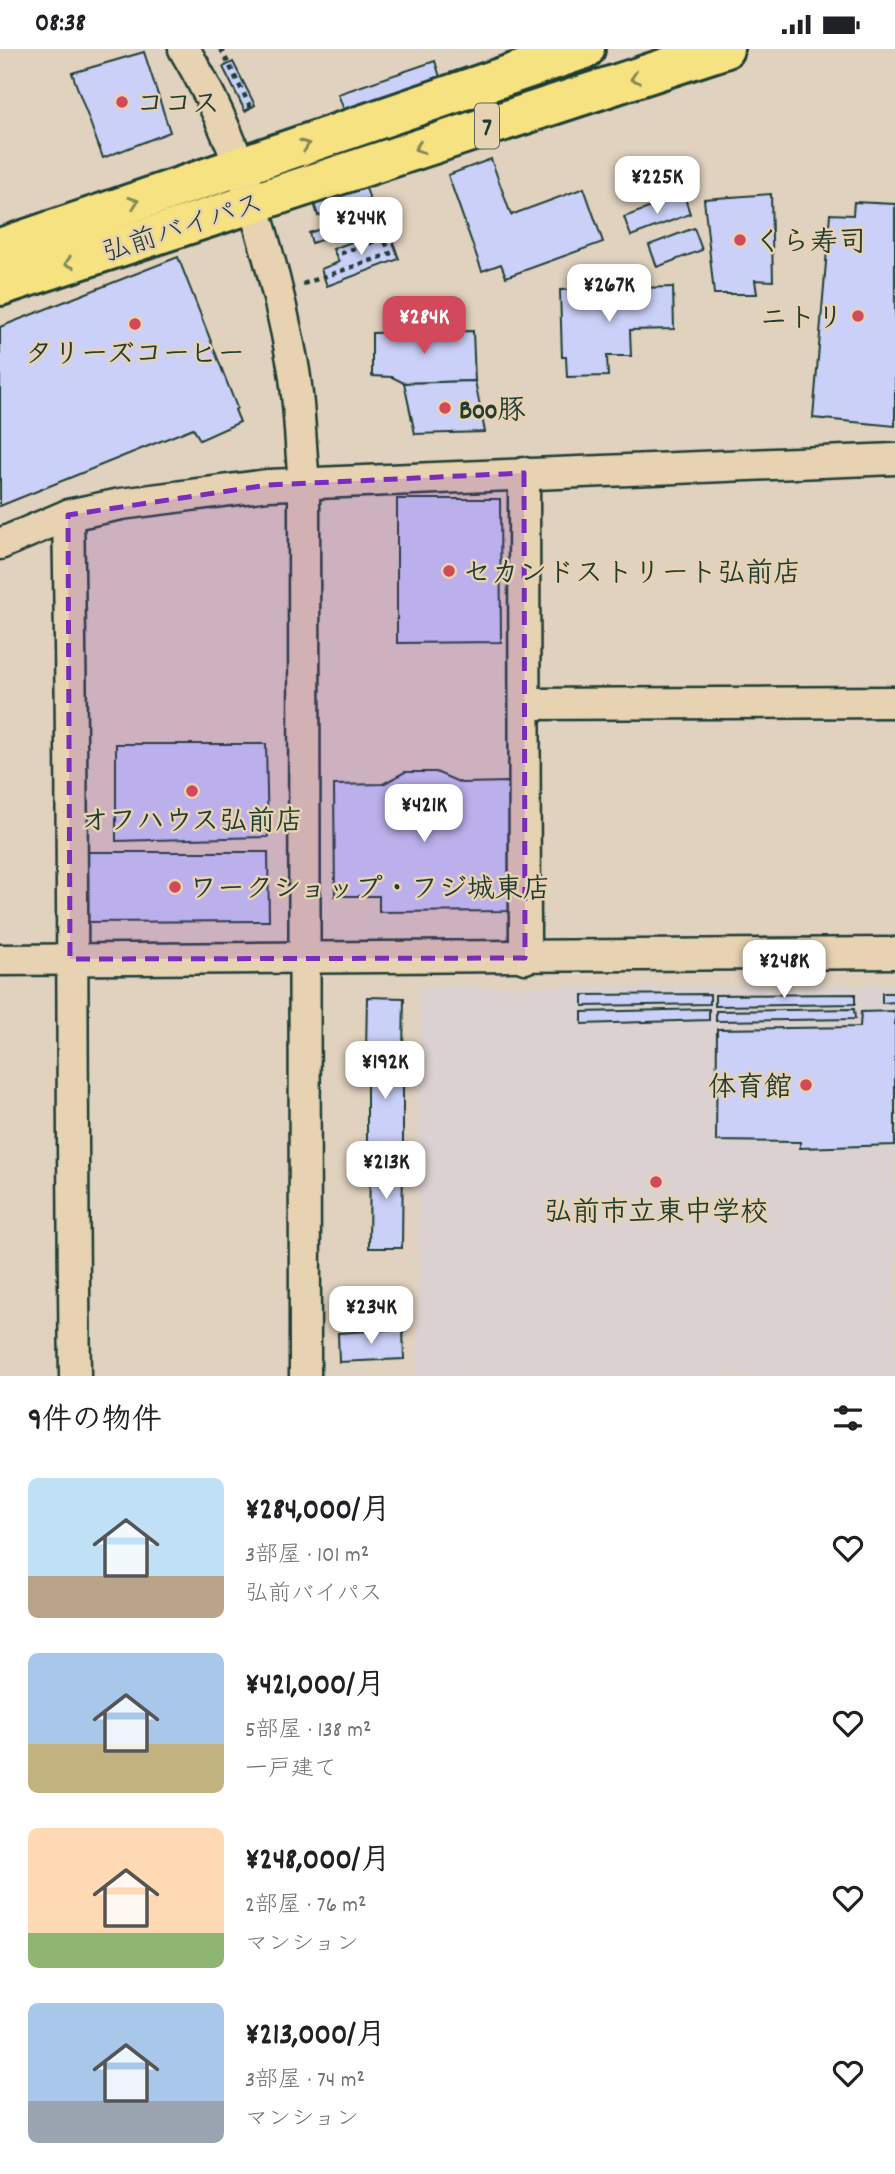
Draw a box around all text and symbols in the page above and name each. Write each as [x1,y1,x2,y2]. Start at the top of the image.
text: 08:38 [35,6,86,43]
one-way arrow [630,70,642,84]
place label: ココス [136,87,220,127]
marker: ココス [114,94,130,110]
road number: 7 [475,103,499,149]
one-way arrow [298,139,311,153]
one-way arrow [414,140,426,155]
pin: ¥225K [608,157,706,216]
text: ¥225K [631,162,683,195]
street label: 弘前バイパス [98,186,269,276]
one-way arrow [128,196,140,211]
pin: ¥244K [312,197,410,257]
text: ¥244K [336,203,386,236]
place label: くら寿司 [754,225,866,265]
marker: くら寿司 [732,232,748,248]
one-way arrow [64,255,76,269]
pin: ¥267K [560,265,658,324]
text: ¥267K [583,270,635,303]
pin: ¥284K [375,296,473,356]
place label: ニトリ [760,301,844,341]
text: ¥284K [399,302,449,335]
marker: ニトリ [850,308,866,324]
marker: タリーズコーヒー [127,316,143,332]
place label: タリーズコーヒー [25,337,245,377]
place label: Boo豚 [459,393,525,433]
marker: Boo豚 [437,400,453,416]
place label: セカンドストリート弘前店 [463,556,801,596]
marker: セカンドストリート弘前店 [441,563,457,579]
marker: オフハウス弘前店 [184,783,200,799]
pin: ¥421K [375,785,473,844]
text: ¥421K [401,790,447,823]
place label: オフハウス弘前店 [81,804,303,844]
place label: ワークショップ・フジ城東店 [189,872,551,912]
marker: ワークショップ・フジ城東店 [167,879,183,895]
pin: ¥248K [735,941,833,1000]
text: ¥248K [759,946,809,979]
pin: ¥192K [336,1041,434,1101]
text: ¥192K [361,1047,409,1080]
place label: 体育館 [708,1070,792,1110]
marker: 体育館 [798,1077,814,1093]
pin: ¥213K [337,1141,435,1201]
text: ¥213K [362,1147,410,1180]
marker: 弘前市立東中学校 [648,1174,664,1190]
place label: 弘前市立東中学校 [544,1195,768,1235]
pin: ¥234K [322,1287,420,1346]
text: ¥234K [345,1292,397,1325]
icon: filters [829,1399,867,1437]
text: 9件の物件 [28,1401,162,1444]
text: ¥284,000/月 [245,1491,390,1534]
icon: home [84,1506,168,1590]
icon: heart [829,1529,867,1567]
text: 3部屋 · 101 m² [245,1540,369,1573]
text: 弘前バイパス [245,1579,383,1612]
text: ¥421,000/月 [245,1666,385,1709]
icon: home [84,1681,168,1765]
icon: heart [829,1704,867,1742]
text: 5部屋 · 138 m² [245,1715,371,1748]
text: 一戸建て [245,1754,337,1787]
text: ¥248,000/月 [245,1841,390,1884]
icon: home [84,1856,168,1940]
icon: heart [829,1879,867,1917]
text: 2部屋 · 76 m² [245,1890,366,1923]
text: マンション [245,1929,359,1962]
text: ¥213,000/月 [245,2016,386,2059]
icon: home [84,2031,168,2115]
icon: heart [829,2054,867,2092]
text: 3部屋 · 74 m² [245,2065,365,2098]
text: マンション [245,2104,359,2137]

